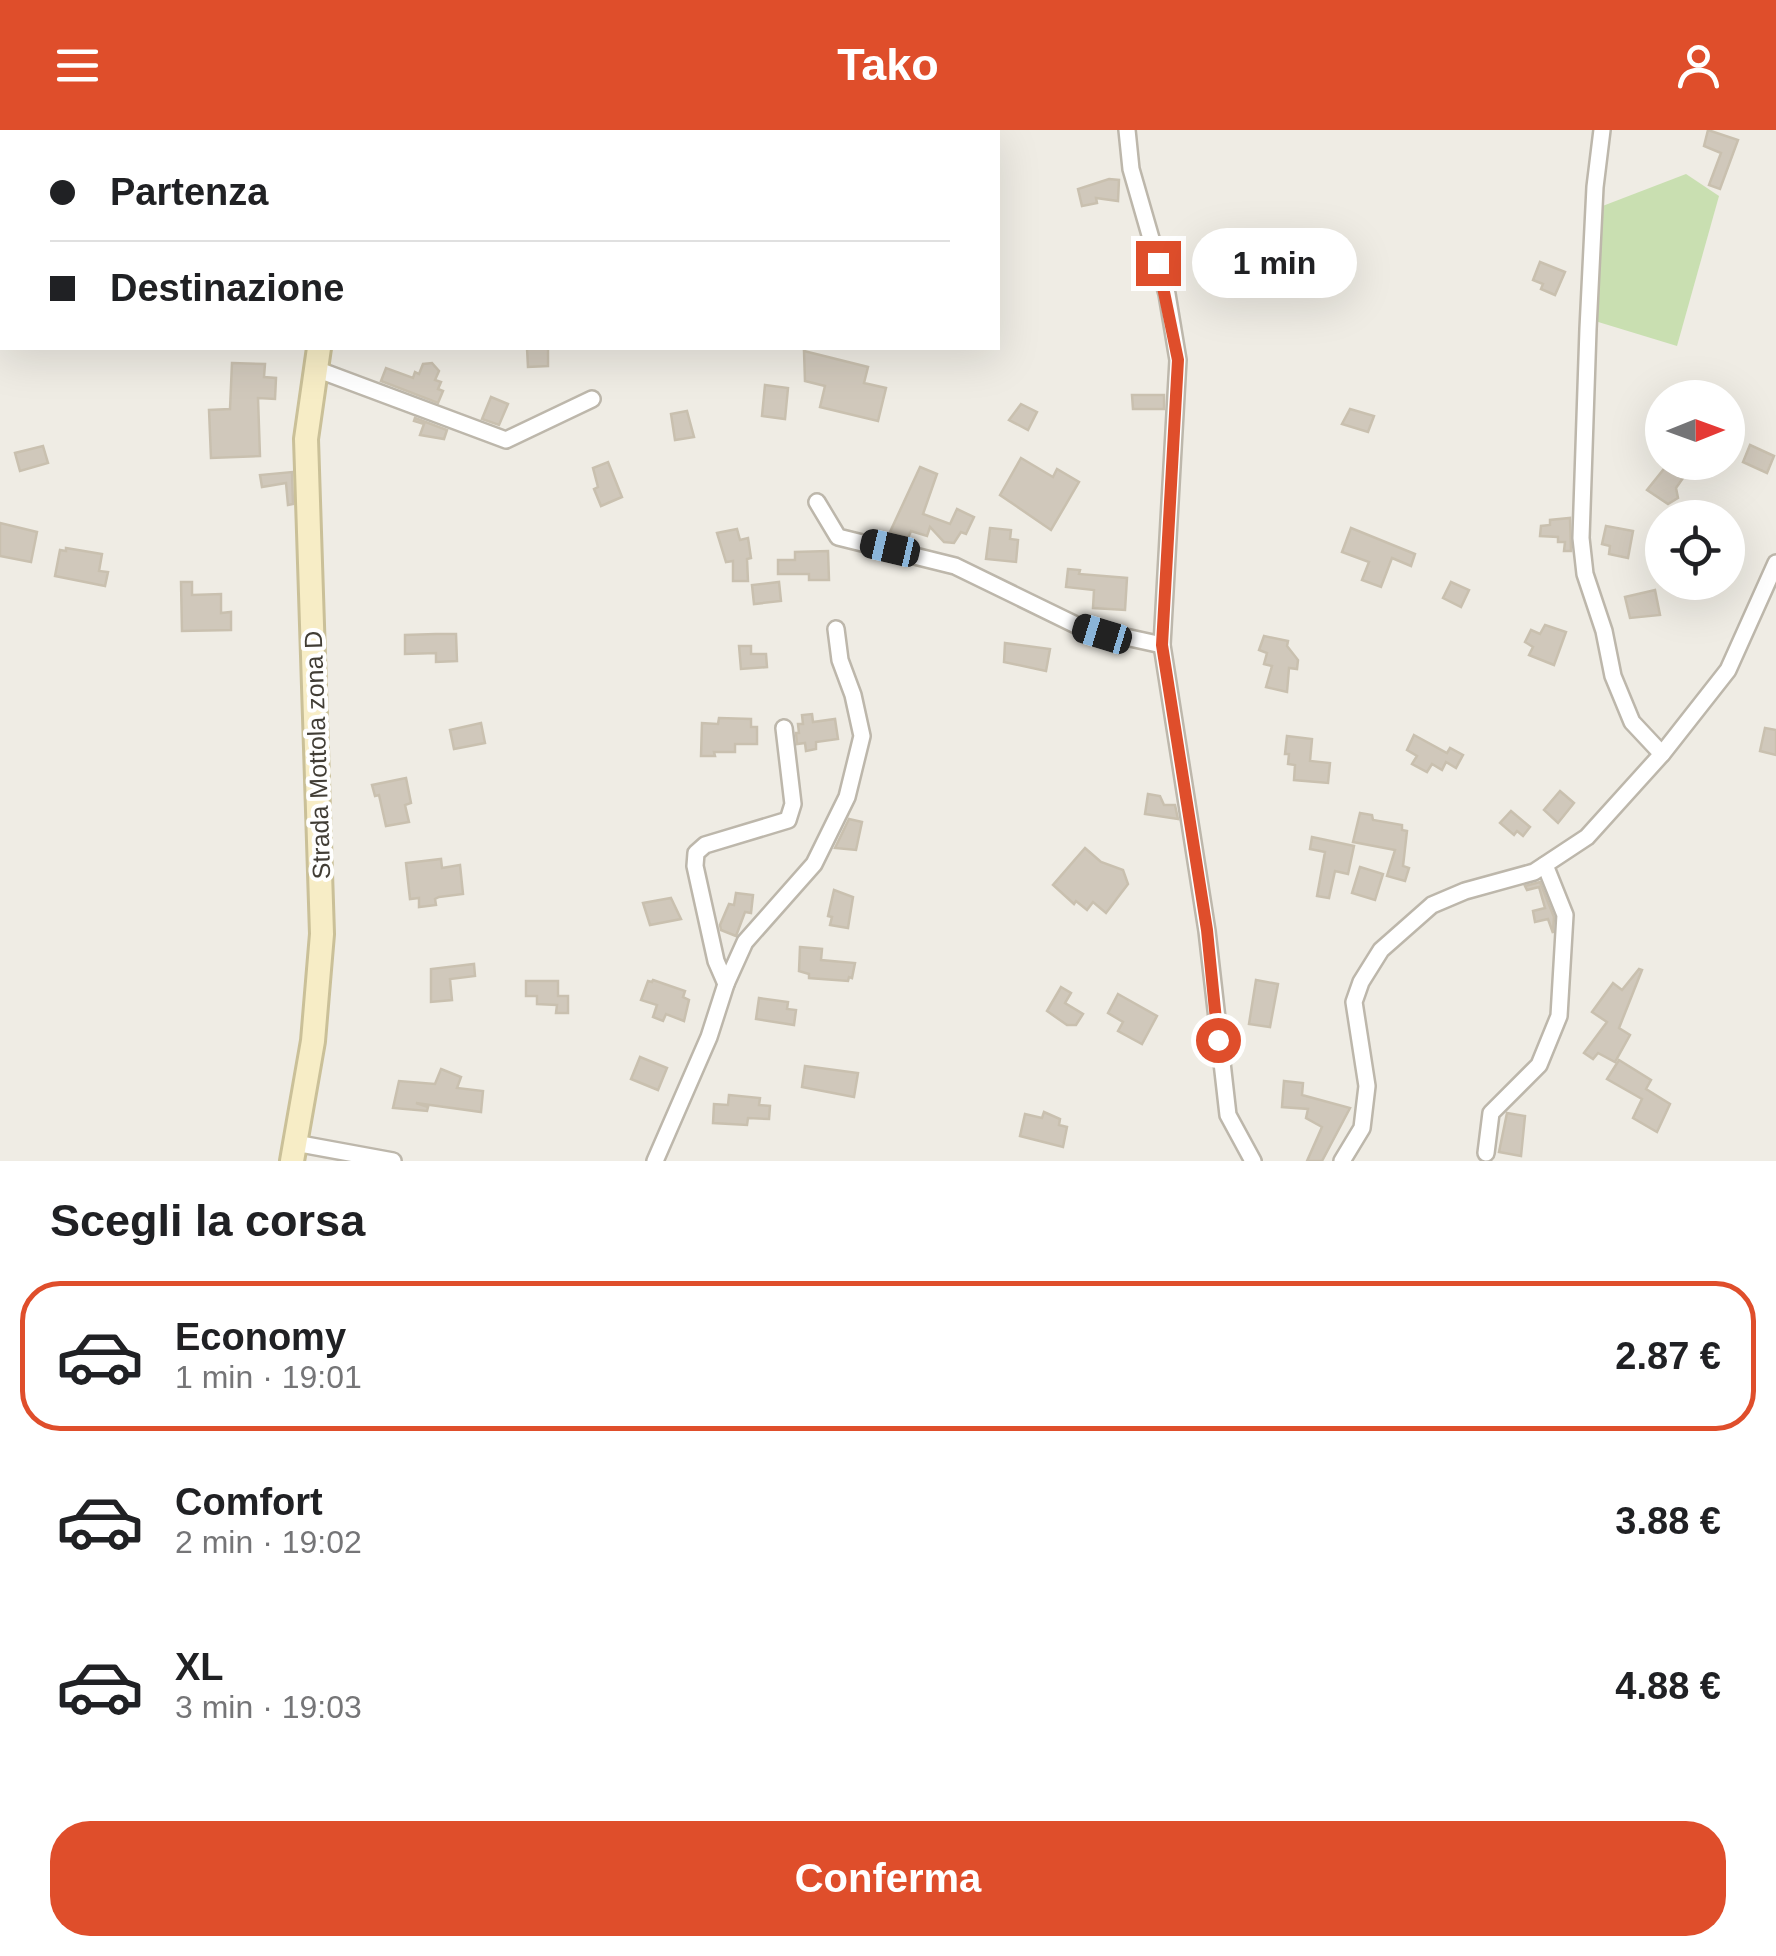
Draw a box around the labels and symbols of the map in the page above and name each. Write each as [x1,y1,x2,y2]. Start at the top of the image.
callout: 1 min [1193,228,1358,298]
route end [1136,241,1181,286]
north arrow [1645,380,1745,480]
car [857,527,923,569]
car [1069,611,1135,657]
street label: Strada Mottola zona D [299,630,335,880]
route start [1196,1018,1241,1063]

